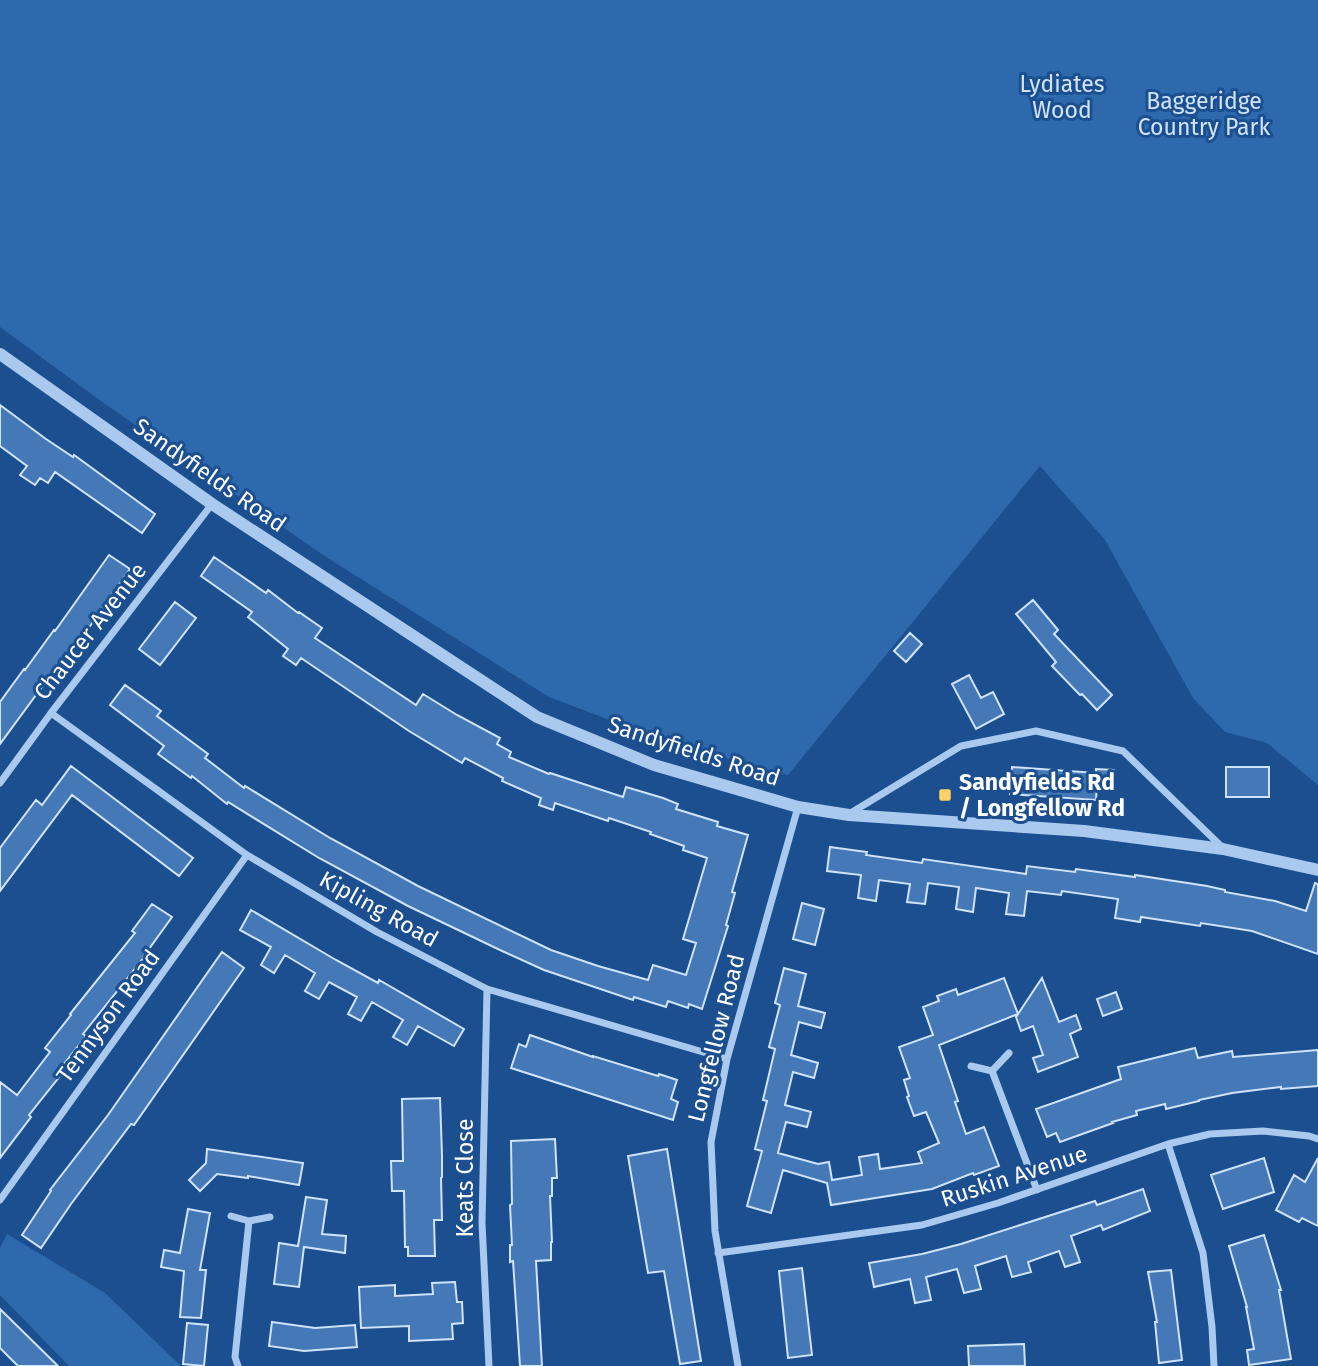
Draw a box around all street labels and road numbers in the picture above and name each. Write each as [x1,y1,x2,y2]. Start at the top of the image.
street label: Sandyfields Road [128,412,292,538]
street label: Chaucer Avenue [28,557,152,705]
street label: Sandyfields Road [604,710,784,792]
street label: Kipling Road [315,865,443,953]
street label: Tennyson Road [50,944,166,1088]
street label: Longfellow Road [682,951,750,1125]
street label: Keats Close [451,1118,479,1238]
street label: Ruskin Avenue [937,1139,1091,1213]

